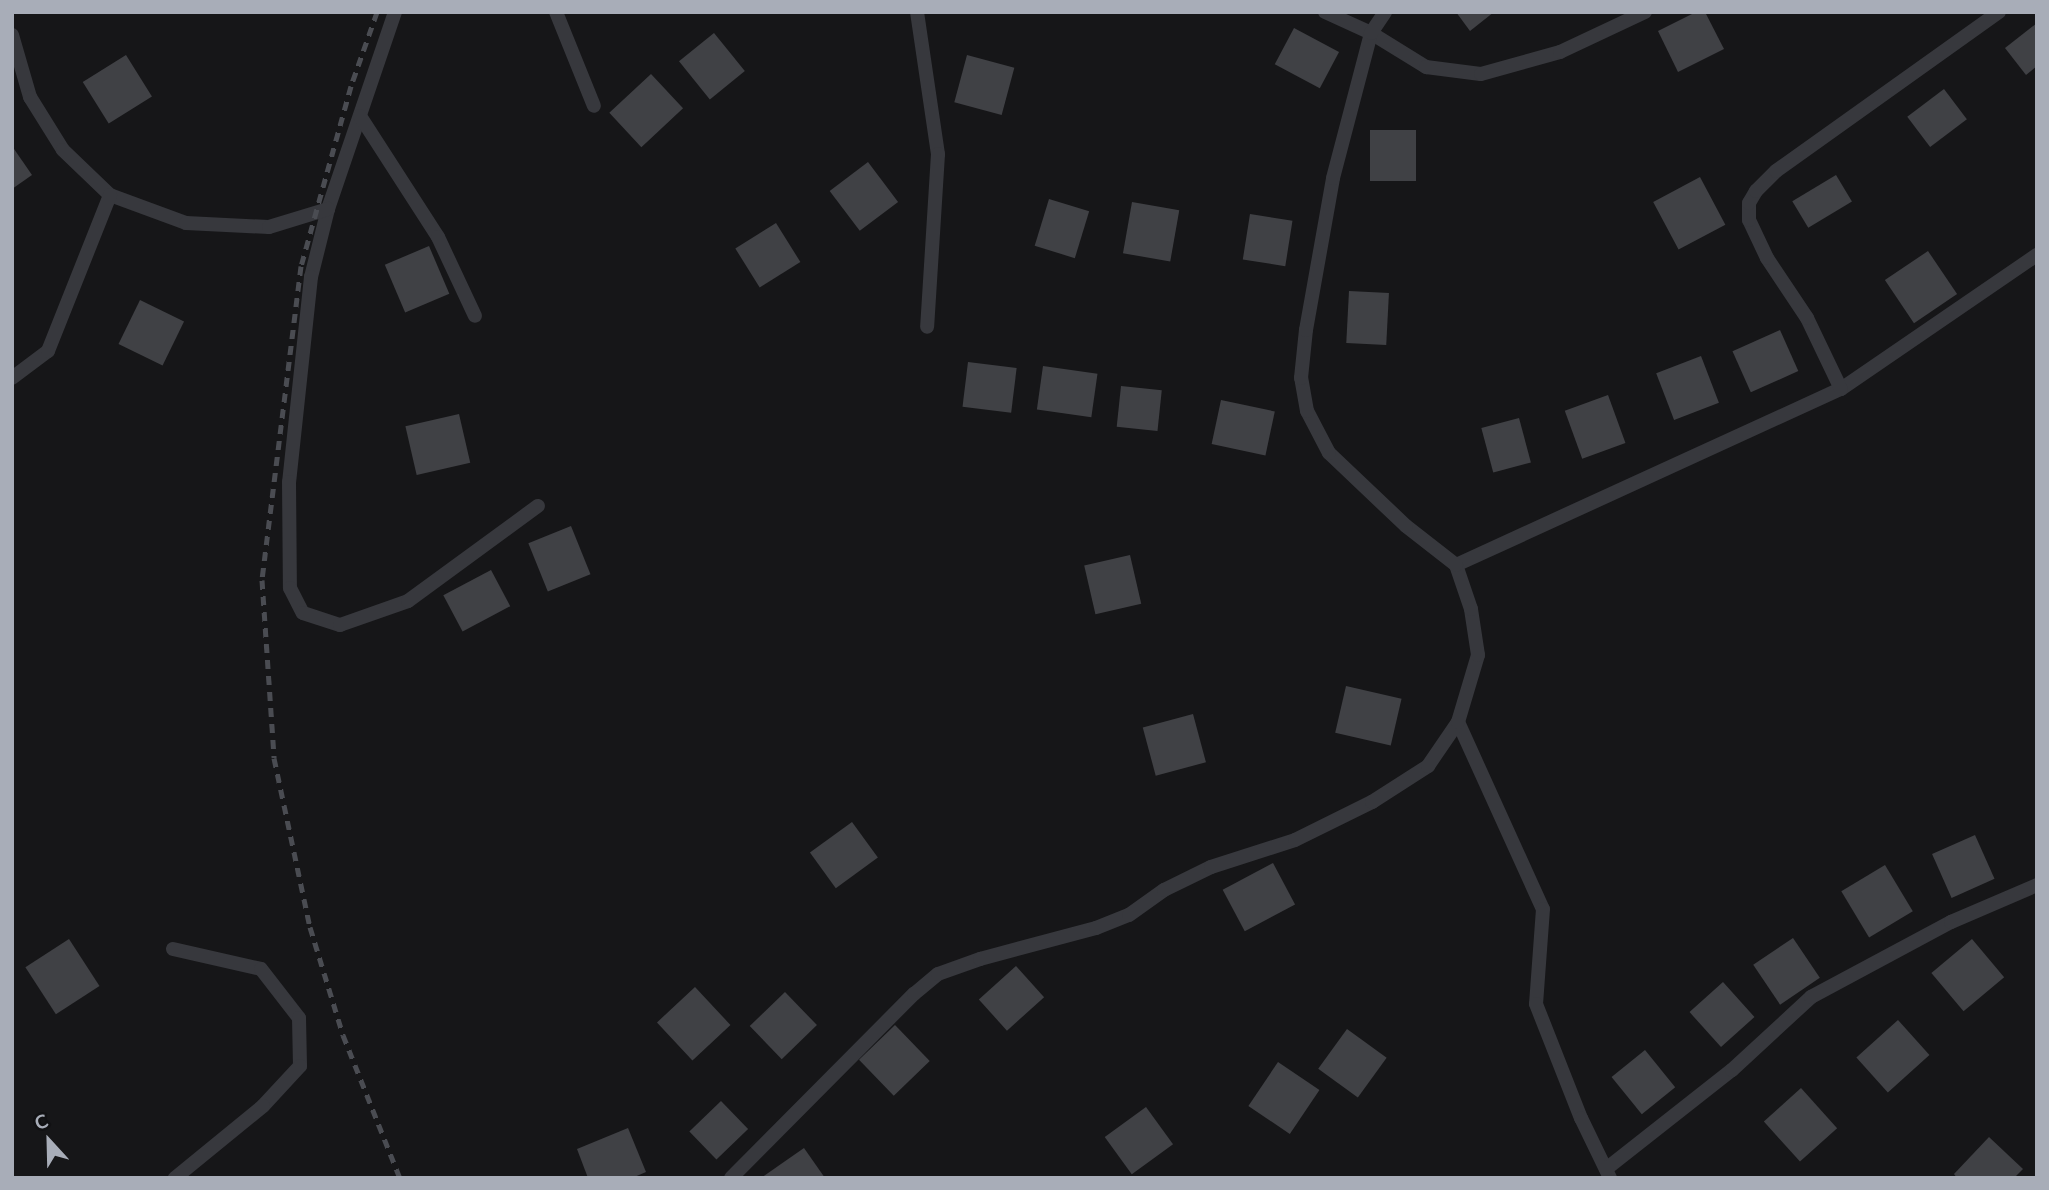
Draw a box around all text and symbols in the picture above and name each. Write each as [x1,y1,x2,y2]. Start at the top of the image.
north arrow [14,1106,84,1176]
text: С [31,1108,52,1135]

